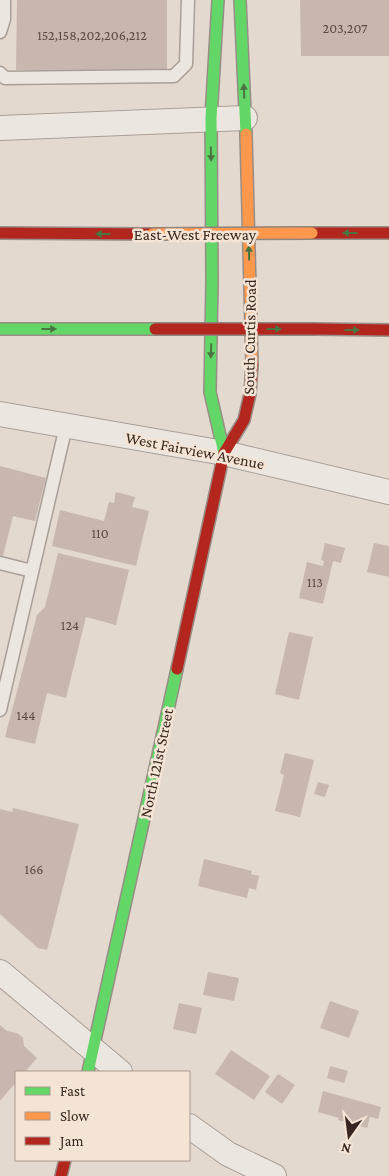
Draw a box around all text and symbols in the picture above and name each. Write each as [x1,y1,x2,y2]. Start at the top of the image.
house number: 203,207 [323,20,368,36]
house number: 152,158,202,206,212 [37,27,147,43]
one-way arrow [240,83,248,99]
one-way arrow [207,146,215,162]
street label: East-West Freeway [134,226,257,244]
one-way arrow [342,229,358,237]
one-way arrow [95,230,111,238]
one-way arrow [245,245,253,261]
street label: South Curtis Road [240,279,259,395]
one-way arrow [41,325,57,333]
one-way arrow [266,325,282,333]
one-way arrow [344,326,360,334]
one-way arrow [207,343,215,359]
street label: West Fairview Avenue [124,429,266,472]
house number: 110 [91,525,109,541]
house number: 113 [307,574,323,590]
house number: 124 [61,617,79,633]
street label: North 121st Street [137,706,177,819]
house number: 144 [17,707,35,723]
house number: 166 [25,861,43,877]
legend [15,1071,190,1161]
text: Fast [60,1083,86,1099]
text: Slow [60,1108,90,1124]
north arrow [324,1111,374,1161]
text: Jam [58,1133,83,1150]
text: N [339,1140,352,1158]

